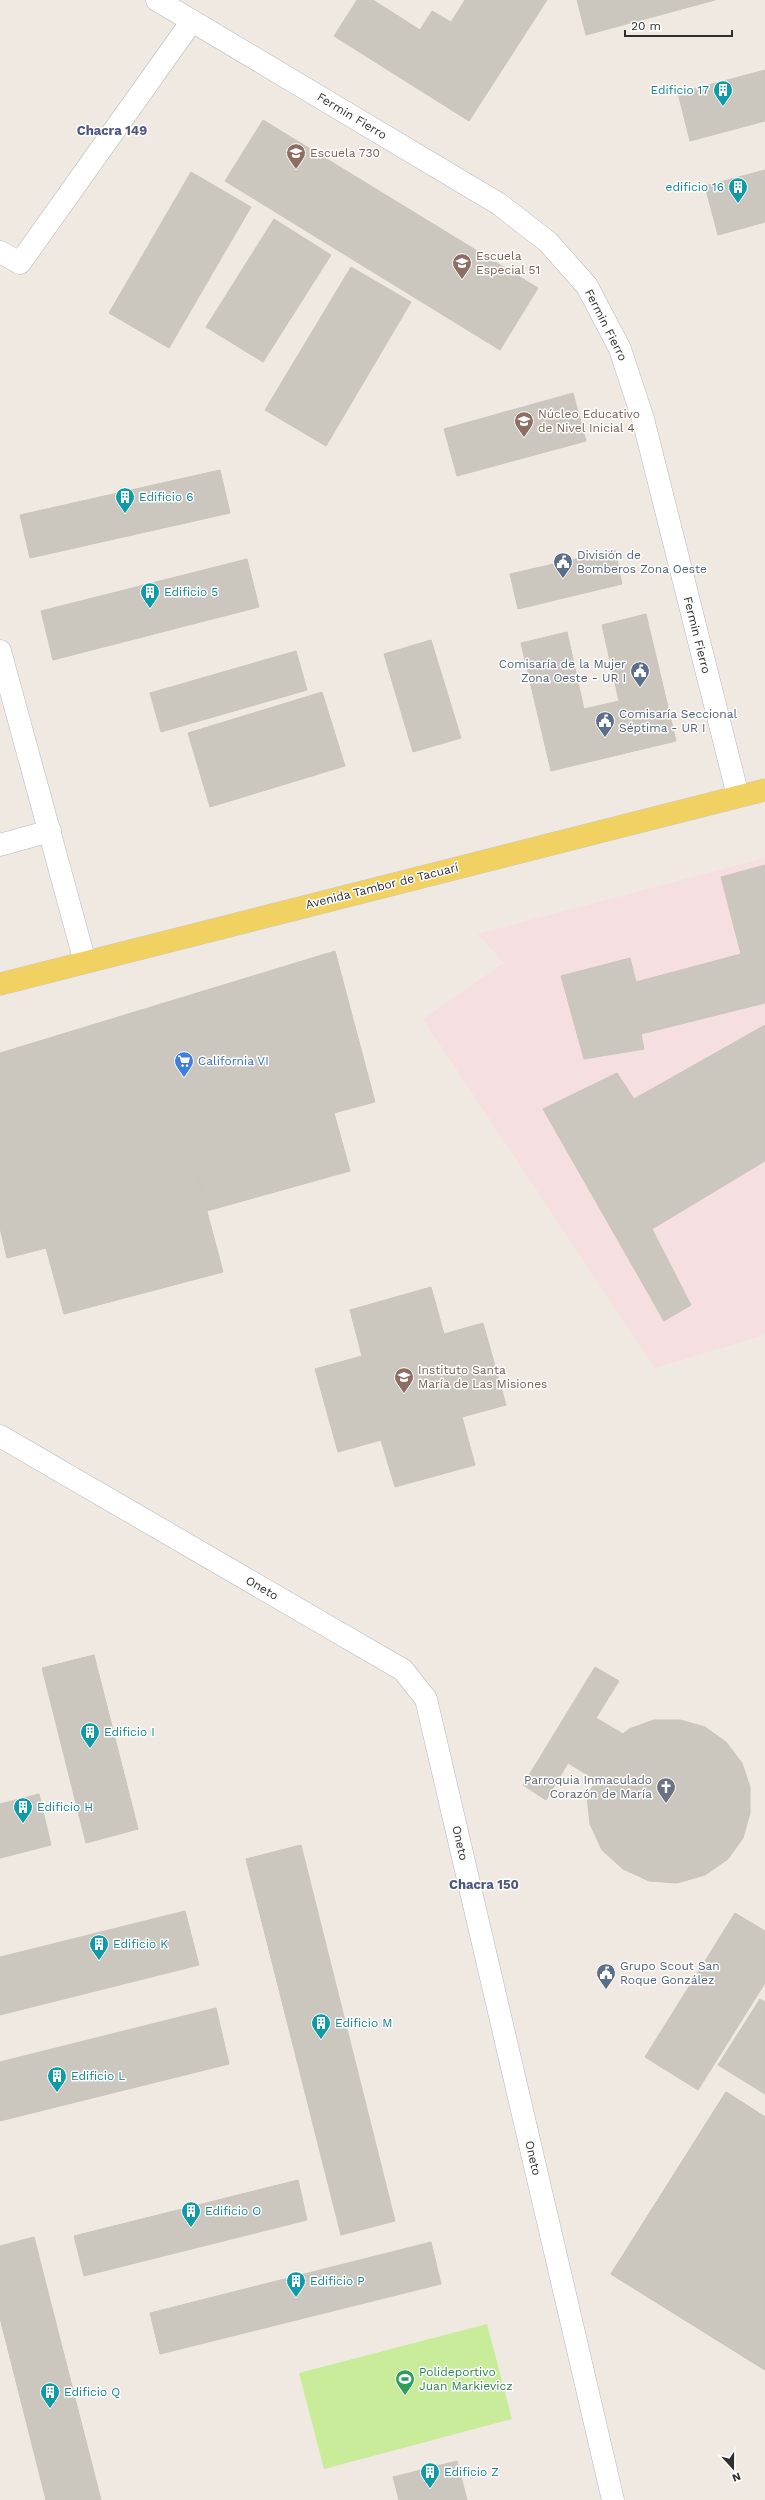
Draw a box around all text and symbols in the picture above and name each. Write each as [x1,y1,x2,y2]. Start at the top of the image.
scale bar [625,12,732,38]
text: 20 m [631,19,661,33]
building icon: Edificio 17 [712,79,734,107]
place label: Edificio 17 [651,83,709,97]
street label: Fermin Fierro [315,90,389,142]
district label: Chacra 149 [77,123,147,138]
school or university icon: Escuela 730 [285,142,307,170]
place label: Escuela 730 [310,146,380,160]
building icon: edificio 16 [727,176,749,204]
place label: edificio 16 [666,180,724,194]
place label: Escuela Especial 51 [476,249,540,277]
school or university icon: Escuela Especial 51 [451,252,473,280]
street label: Fermin Fierro [582,287,630,363]
place label: Núcleo Educativo de Nivel Inicial 4 [538,407,640,435]
school or university icon: Núcleo Educativo de Nivel Inicial 4 [513,410,535,438]
building icon: Edificio 6 [114,486,136,514]
place label: Edificio 6 [139,490,194,504]
place label: División de Bomberos Zona Oeste [577,548,707,576]
public building icon: División de Bomberos Zona Oeste [552,551,574,579]
building icon: Edificio 5 [139,581,161,609]
place label: Edificio 5 [164,585,218,599]
street label: Fermin Fierro [681,595,713,675]
place label: Comisaría de la Mujer Zona Oeste - UR I [499,657,626,685]
public building icon: Comisaría de la Mujer Zona Oeste - UR I [629,660,651,688]
place label: Comisaría Seccional Séptima - UR I [619,707,738,735]
public building icon: Comisaría Seccional Séptima - UR I [594,710,616,738]
street label: Avenida Tambor de Tacuarí [304,860,460,912]
supermarket icon: California VI [173,1050,195,1078]
place label: California VI [198,1054,269,1068]
place label: Instituto Santa María de Las Misiones [418,1363,547,1391]
school or university icon: Instituto Santa María de Las Misiones [393,1366,415,1394]
street label: Oneto [243,1573,281,1603]
building icon: Edificio I [79,1721,101,1749]
place label: Edificio I [104,1725,155,1739]
place label: Parroquia Inmaculado Corazón de María [524,1773,652,1801]
church icon: Parroquia Inmaculado Corazón de María [655,1776,677,1804]
building icon: Edificio H [12,1796,34,1824]
place label: Edificio H [37,1800,93,1814]
street label: Oneto [449,1824,471,1862]
district label: Chacra 150 [449,1877,519,1892]
building icon: Edificio K [88,1933,110,1961]
place label: Edificio K [113,1937,168,1951]
place label: Grupo Scout San Roque González [620,1959,720,1987]
public building icon: Grupo Scout San Roque González [595,1962,617,1990]
building icon: Edificio M [310,2012,332,2040]
place label: Edificio M [335,2016,393,2030]
building icon: Edificio L [46,2065,68,2093]
place label: Edificio L [71,2069,125,2083]
street label: Oneto [522,2139,544,2177]
building icon: Edificio O [180,2200,202,2228]
place label: Edificio O [205,2204,261,2218]
building icon: Edificio P [285,2270,307,2298]
place label: Edificio P [310,2274,365,2288]
place label: Polideportivo Juan Markievicz [419,2365,513,2393]
sports icon: Polideportivo Juan Markievicz [394,2368,416,2396]
building icon: Edificio Q [39,2381,61,2409]
place label: Edificio Q [64,2385,120,2399]
north arrow [713,2448,753,2488]
building icon: Edificio Z [419,2461,441,2489]
place label: Edificio Z [444,2465,499,2479]
text: N [730,2469,743,2484]

